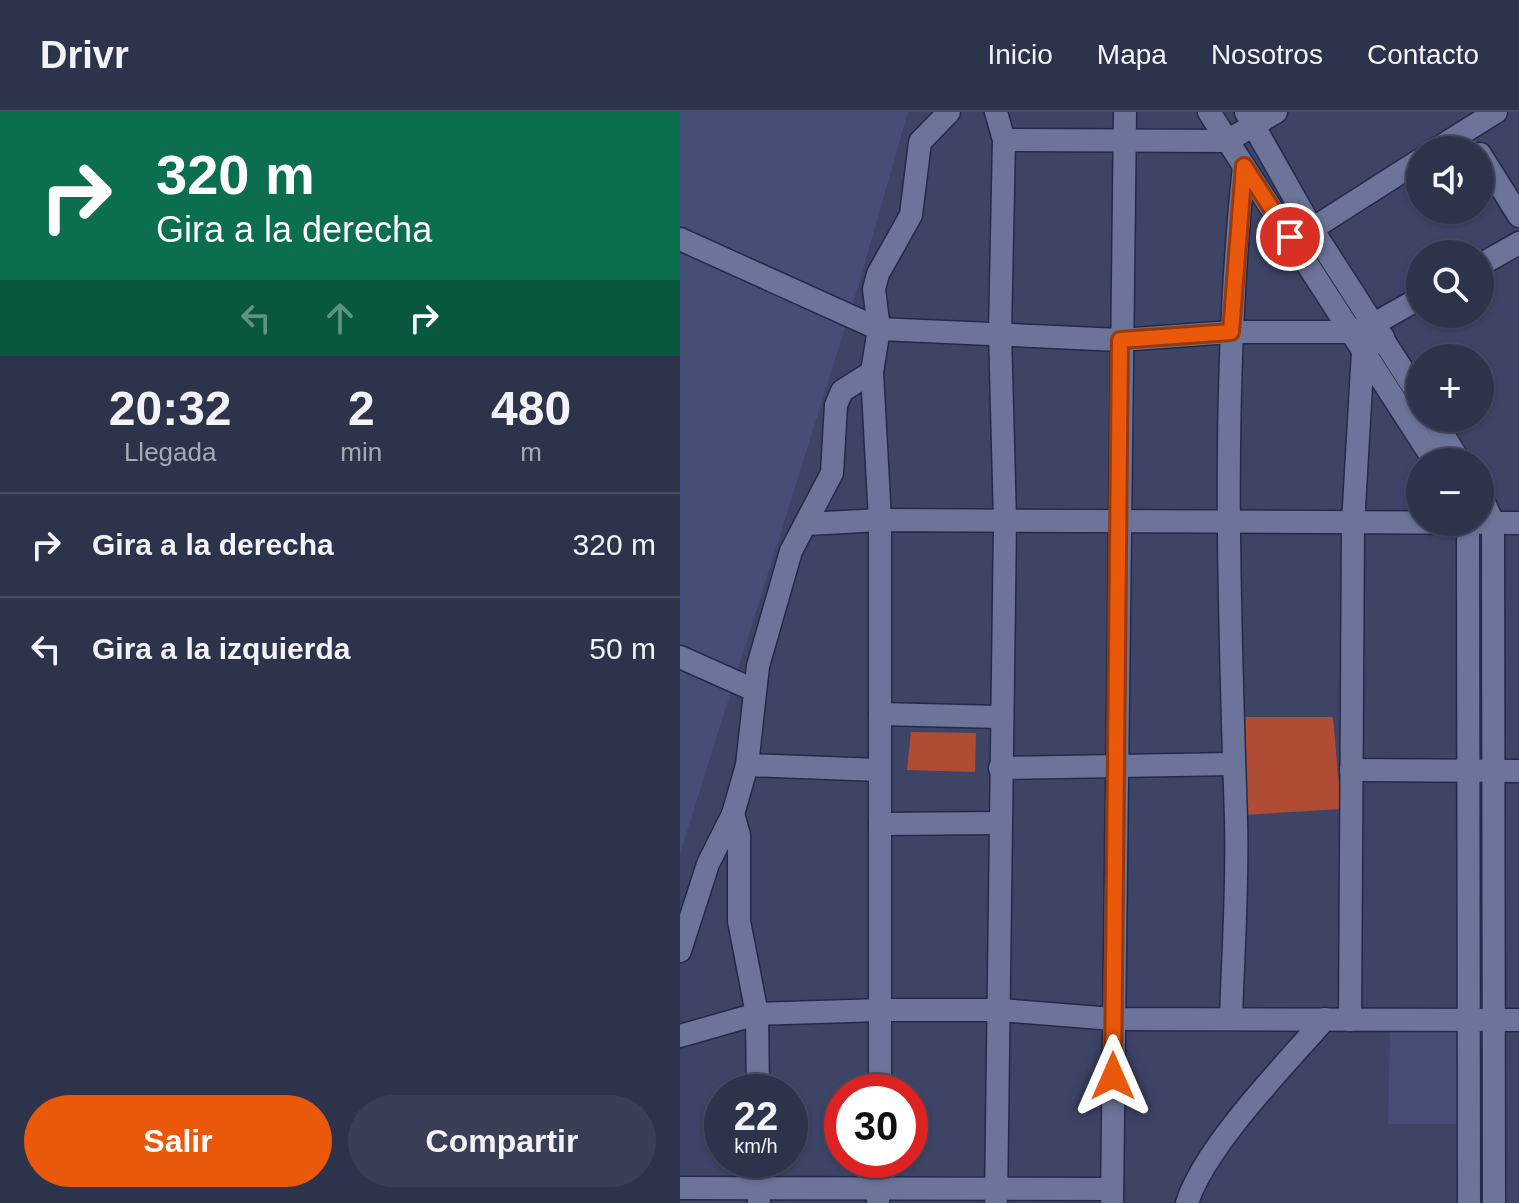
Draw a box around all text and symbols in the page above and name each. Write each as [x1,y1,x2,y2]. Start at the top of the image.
text: Drivr [40,34,129,76]
text: Inicio [987,39,1053,70]
text: Mapa [1097,39,1167,70]
text: Nosotros [1211,39,1323,70]
text: Contacto [1367,39,1479,70]
map controls [1406,136,1494,536]
button: sound [1406,136,1494,224]
text: 320 m [156,143,315,206]
icon: right [24,144,128,248]
pin [1256,203,1324,271]
text: Gira a la derecha [156,209,432,250]
icon: arrive [1268,215,1312,259]
button: search [1406,240,1494,328]
icon: left [234,296,278,340]
icon: ahead [318,296,362,340]
icon: right [402,296,446,340]
button: + [1406,344,1494,432]
text: 20:32 [109,382,232,435]
text: 2 [348,382,375,435]
text: 480 [491,382,571,435]
text: Llegada [124,437,216,467]
text: min [340,437,382,467]
text: m [520,437,542,467]
button: − [1406,448,1494,536]
icon: right [24,523,68,567]
text: Gira a la derecha [92,528,334,561]
text: 320 m [573,528,656,561]
icon: left [24,627,68,671]
text: Gira a la izquierda [92,632,350,665]
text: 50 m [589,632,656,665]
position arrow [1071,1034,1155,1118]
speed limit sign: 30 [824,1074,928,1178]
text: 22 [734,1094,778,1138]
button: Salir [24,1095,332,1187]
button: Compartir [348,1095,656,1187]
text: km/h [734,1135,778,1157]

